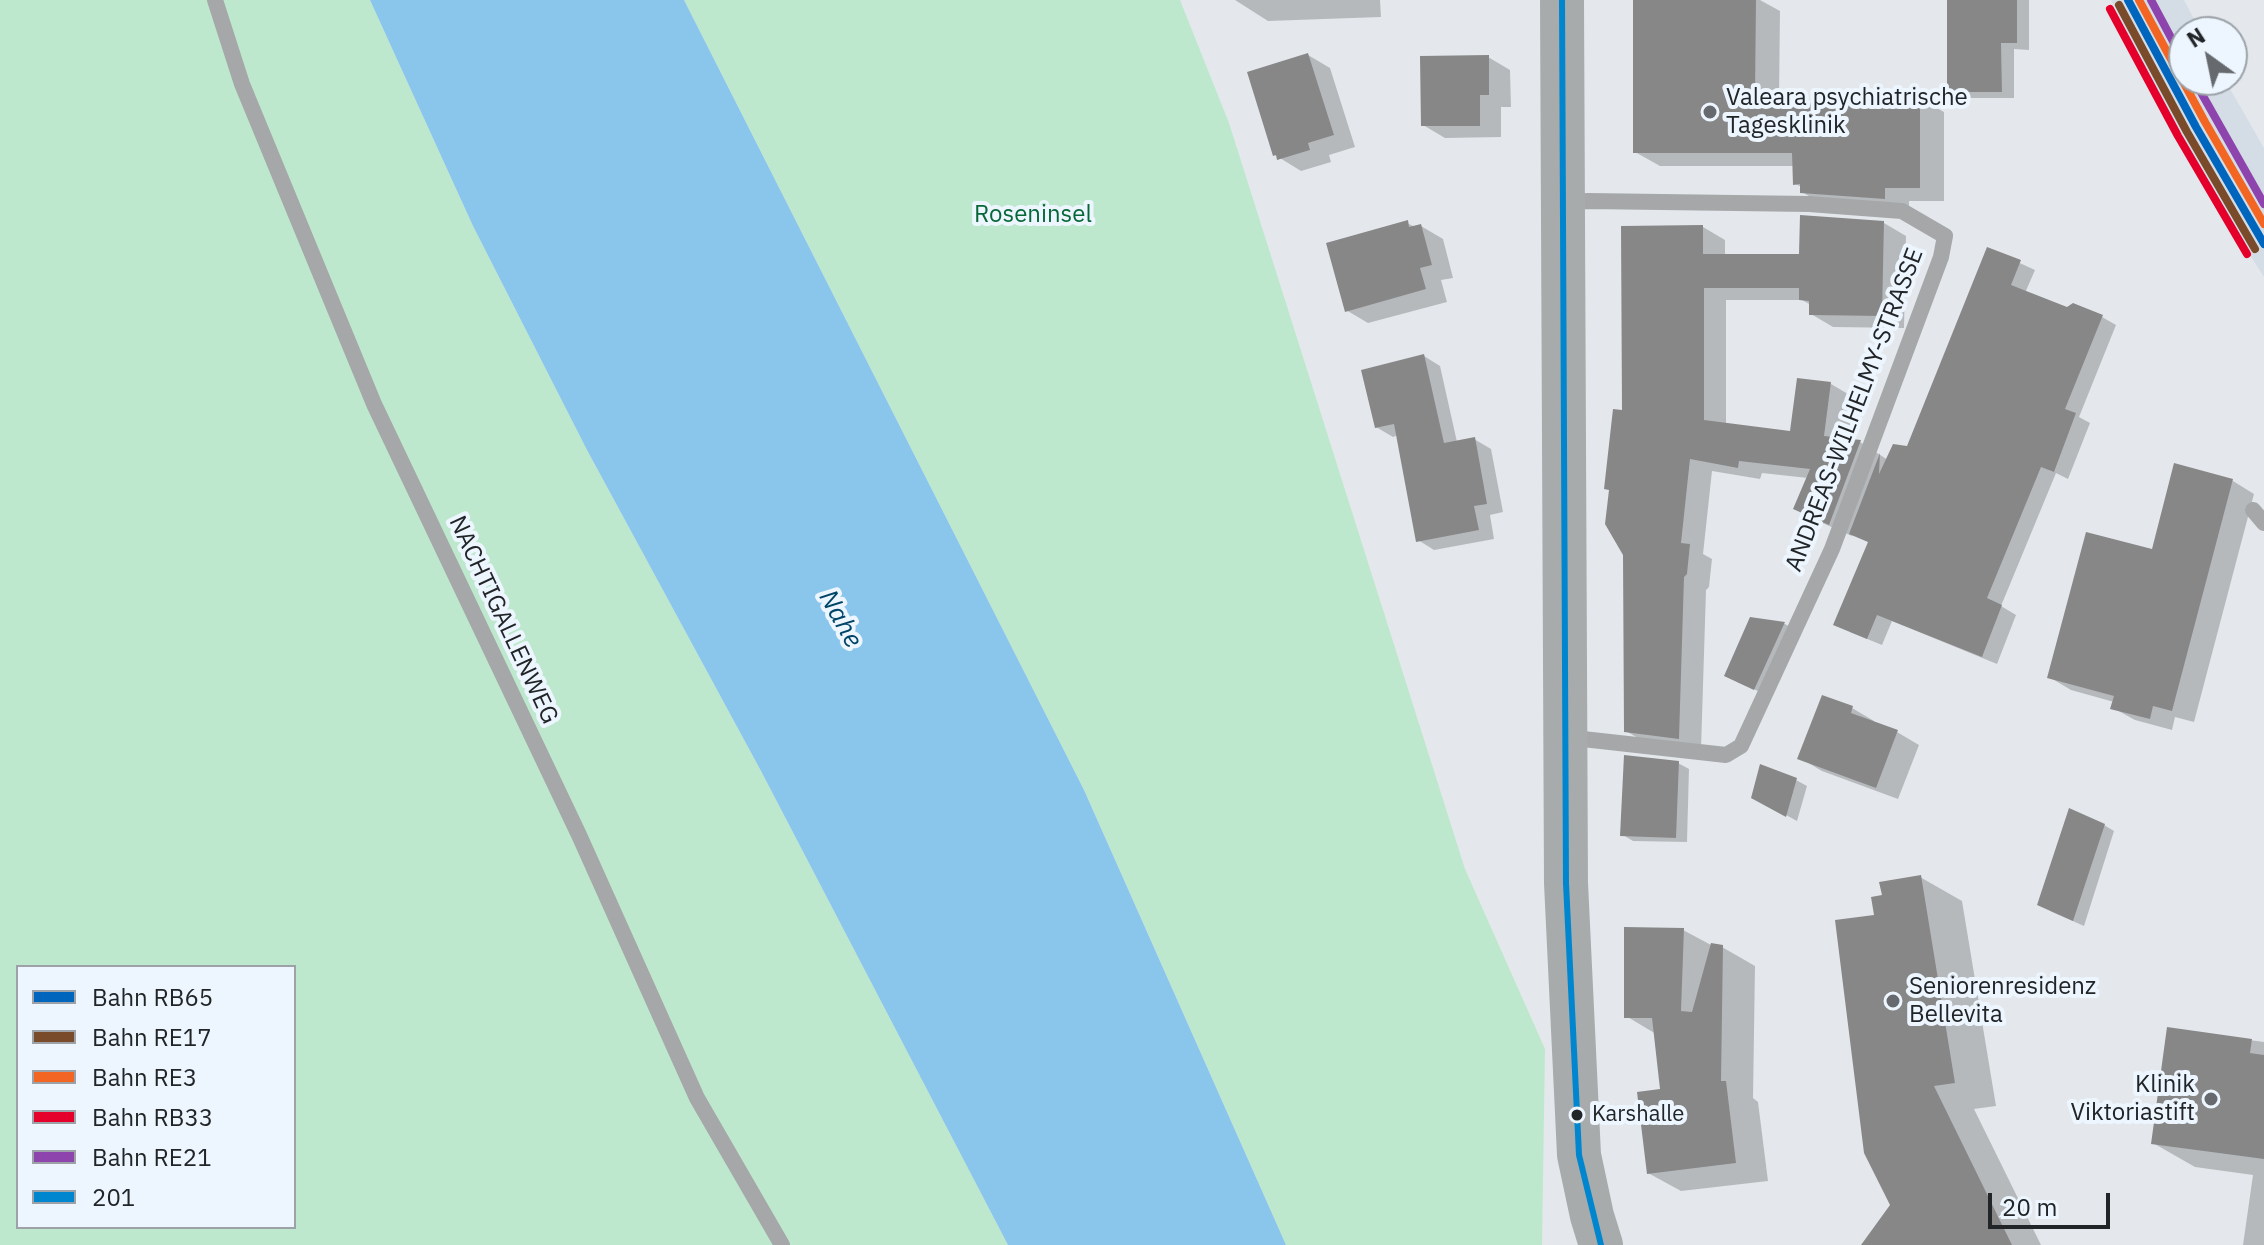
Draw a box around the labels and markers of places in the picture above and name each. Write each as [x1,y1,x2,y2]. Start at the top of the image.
place label: Valeara psychiatrische Tagesklinik [1726,84,1968,140]
marker: Valeara psychiatrische Tagesklinik [1701,103,1719,121]
place label: Seniorenresidenz Bellevita [1909,973,2096,1029]
marker: Seniorenresidenz Bellevita [1884,992,1902,1010]
place label: Klinik Viktoriastift [2070,1071,2195,1127]
marker: Klinik Viktoriastift [2202,1090,2220,1108]
place label: Karshalle [1592,1102,1684,1128]
marker: Karshalle [1569,1107,1585,1123]

